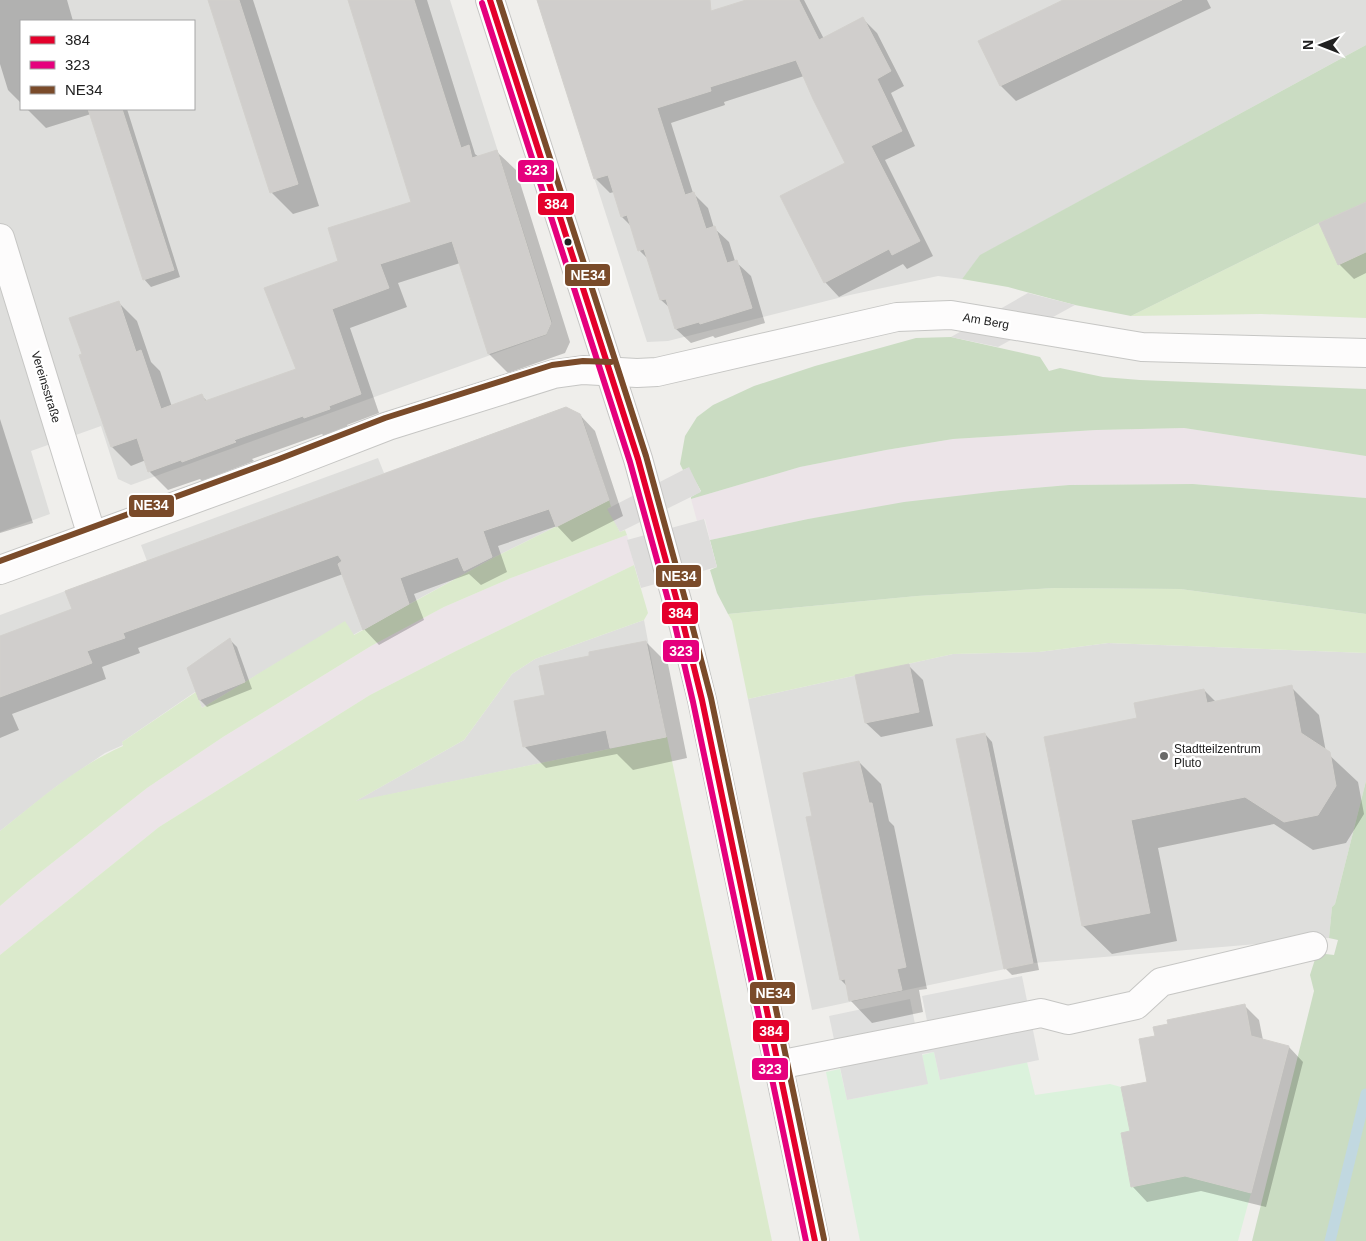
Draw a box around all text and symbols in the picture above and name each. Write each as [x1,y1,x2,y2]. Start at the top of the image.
legend [20,20,195,110]
north arrow [1296,20,1346,70]
text: 384 [65,31,90,48]
text: N [1300,40,1316,50]
text: 323 [65,56,90,73]
text: NE34 [65,81,103,98]
line badge: 323 [517,159,555,183]
text: 323 [524,162,548,178]
line badge: 384 [537,192,575,216]
text: 384 [544,196,568,212]
unlabelled marker [563,237,573,247]
line badge: NE34 [564,263,611,287]
text: NE34 [570,267,606,283]
street label: Am Berg [962,310,1010,332]
street label: Vereinsstraße [28,350,64,425]
line badge: NE34 [128,494,175,518]
text: NE34 [133,497,169,513]
line badge: NE34 [655,564,702,588]
text: NE34 [661,568,697,584]
line badge: 384 [661,601,699,625]
text: 384 [668,605,692,621]
line badge: 323 [662,639,700,663]
text: 323 [669,643,693,659]
place label: Stadtteilzentrum Pluto [1174,742,1261,770]
marker: Stadtteilzentrum Pluto [1158,750,1170,762]
line badge: NE34 [749,981,796,1005]
text: NE34 [755,985,791,1001]
line badge: 384 [752,1019,790,1043]
text: 384 [759,1023,783,1039]
line badge: 323 [751,1057,789,1081]
text: 323 [758,1061,782,1077]

